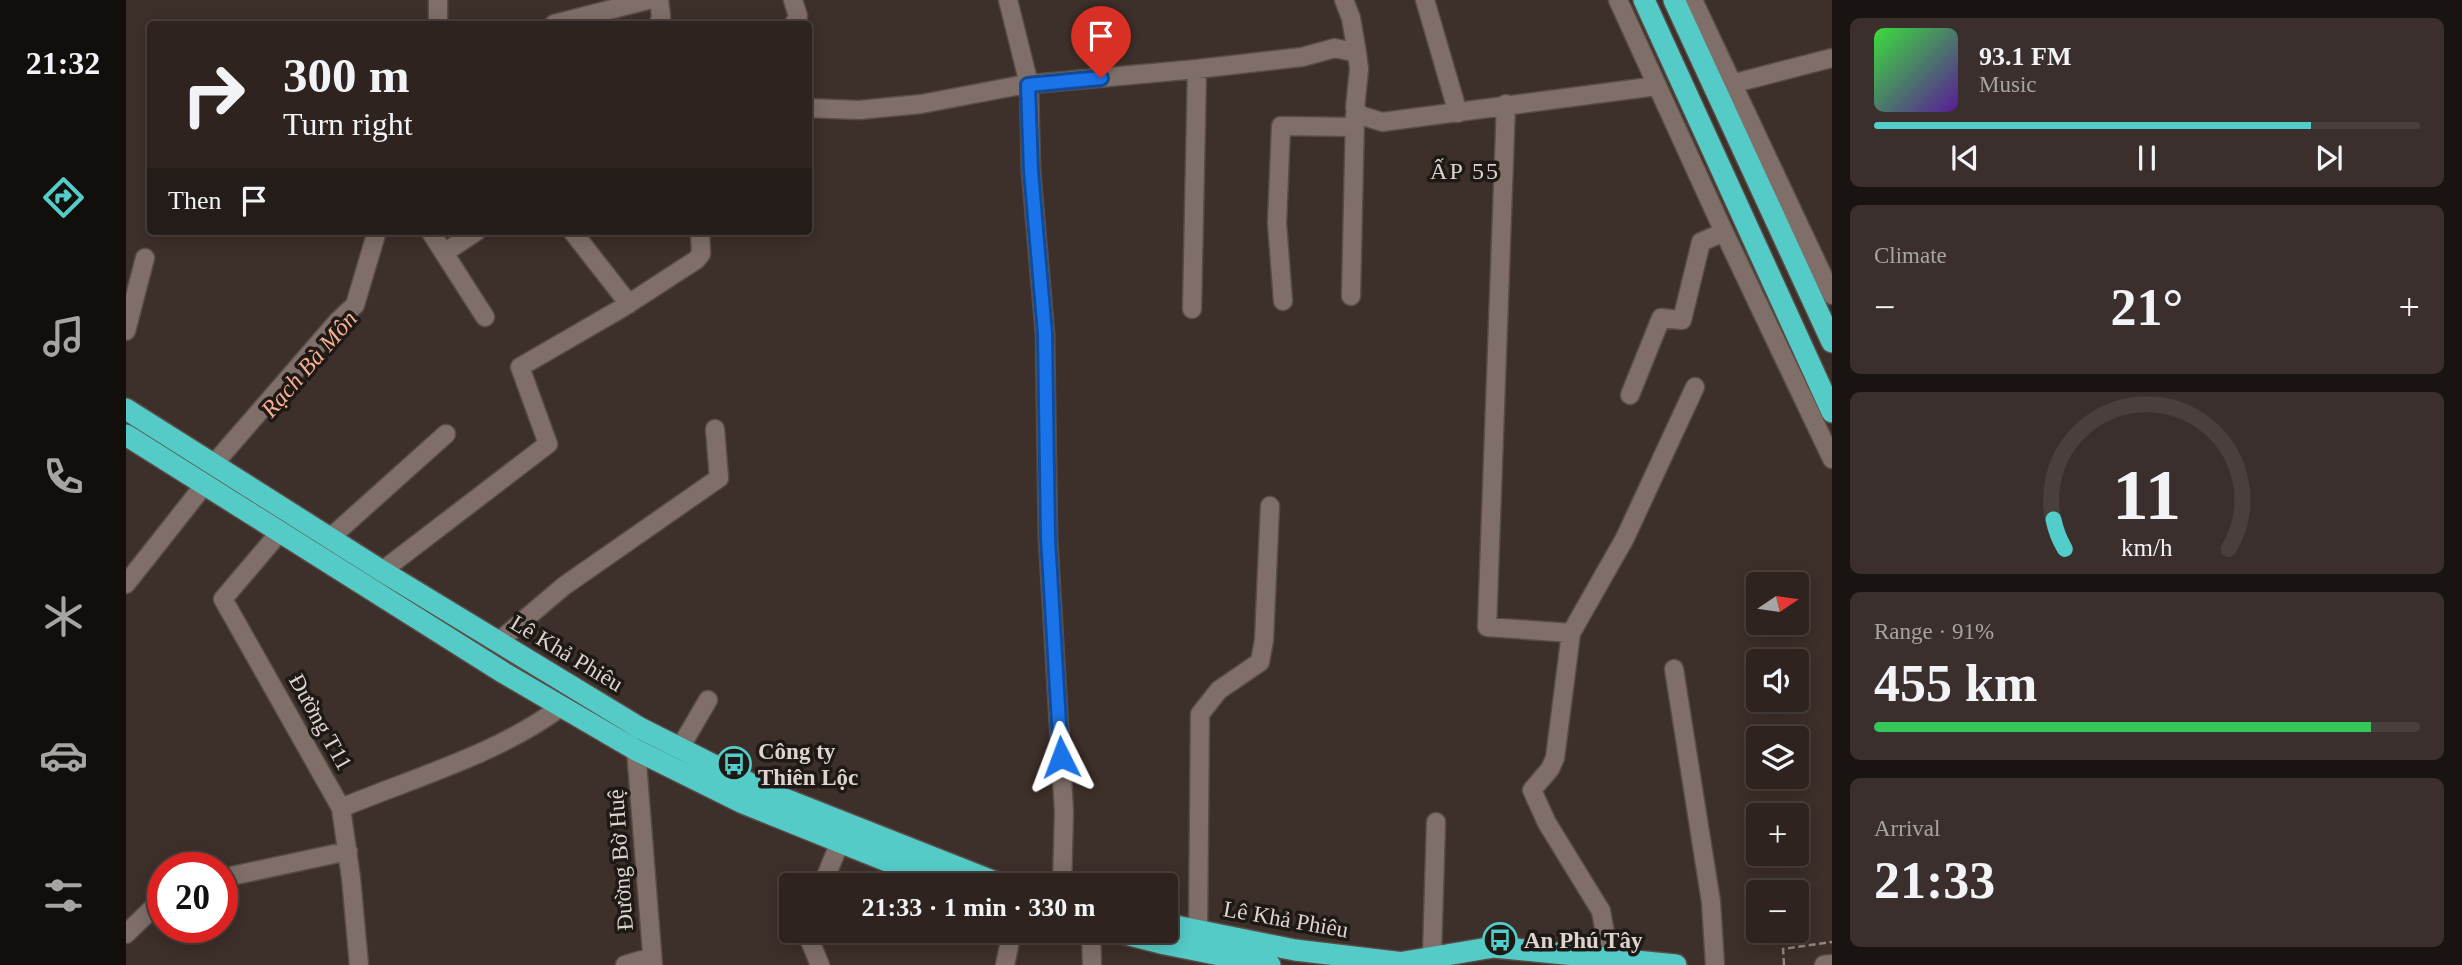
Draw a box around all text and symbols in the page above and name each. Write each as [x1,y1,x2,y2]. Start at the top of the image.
pin [1071,6,1131,78]
icon: arrive [1082,17,1120,55]
text: 93.1 FM [1979,42,2071,71]
text: 21:32 [26,45,100,81]
text: 300 m [283,48,410,103]
icon: right [168,49,259,140]
text: Music [1979,72,2037,97]
text: Turn right [283,106,413,142]
icon: previous [1946,139,1984,177]
icon: pause [2128,139,2166,177]
icon: next [2310,139,2348,177]
district label: ẤP 55 [1430,158,1500,184]
icon: directions [39,173,88,222]
icon: arrive [235,182,273,220]
text: Then [168,186,221,215]
text: Climate [1874,243,1947,268]
text: 21° [2111,279,2183,336]
text: − [1874,286,1895,328]
text: + [2399,286,2420,328]
water label: Rạch Bà Môn [255,306,362,423]
icon: music [39,312,88,361]
icon: phone [39,452,88,501]
text: 11 [2113,454,2181,535]
text: km/h [2121,533,2173,560]
north arrow [1746,572,1810,635]
map controls [1746,572,1809,943]
icon: climate [39,592,88,641]
street label: Lê Khả Phiêu [506,610,628,697]
text: Range · 91% [1874,619,1994,644]
button: sound [1746,649,1809,712]
text: 455 km [1874,655,2037,712]
street label: Đường T11 [284,670,357,775]
position arrow [1024,720,1098,794]
button: layers [1746,726,1809,789]
icon: car [39,731,88,780]
place label: Công ty Thiên Lộc [758,739,858,790]
bus stop icon: Công ty Thiên Lộc [715,745,753,783]
street label: Đường Bờ Huệ [603,788,638,931]
button: + [1746,803,1809,866]
text: Arrival [1874,816,1940,841]
speed limit sign: 20 [147,852,238,943]
text: 21:33 [1874,852,1995,909]
icon: filters [39,871,88,920]
button: − [1746,880,1809,943]
text: 21:33 · 1 min · 330 m [862,893,1096,922]
street label: Lê Khả Phiêu [1221,896,1351,943]
bus stop icon: An Phú Tây [1481,921,1519,959]
place label: An Phú Tây [1524,928,1643,953]

